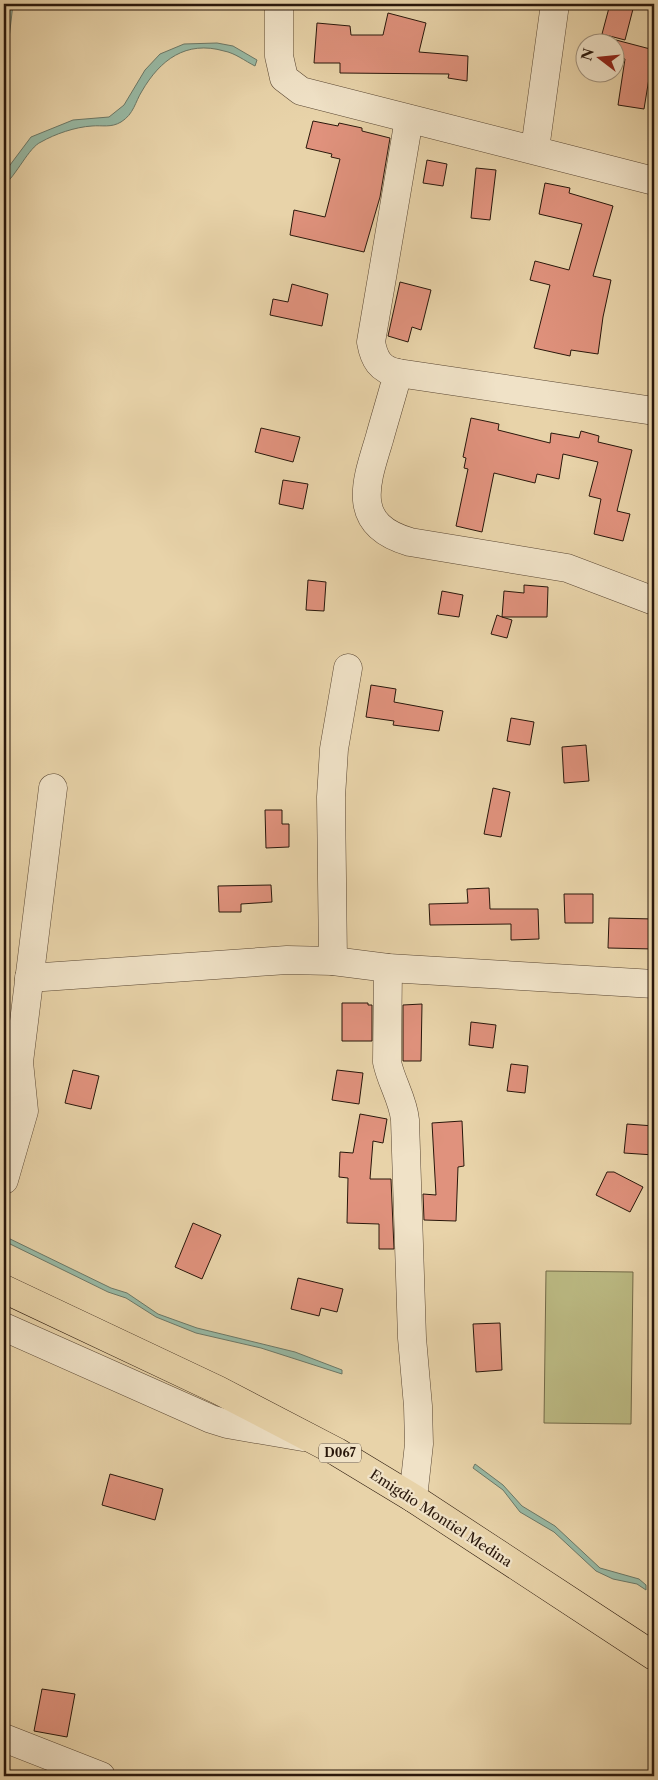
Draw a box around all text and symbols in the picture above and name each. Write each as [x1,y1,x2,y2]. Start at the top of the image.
north arrow [576,32,626,82]
text: N [577,46,598,63]
road number: D067 [319,1444,361,1462]
street label: Emigdio Montiel Medina [366,1465,516,1571]

